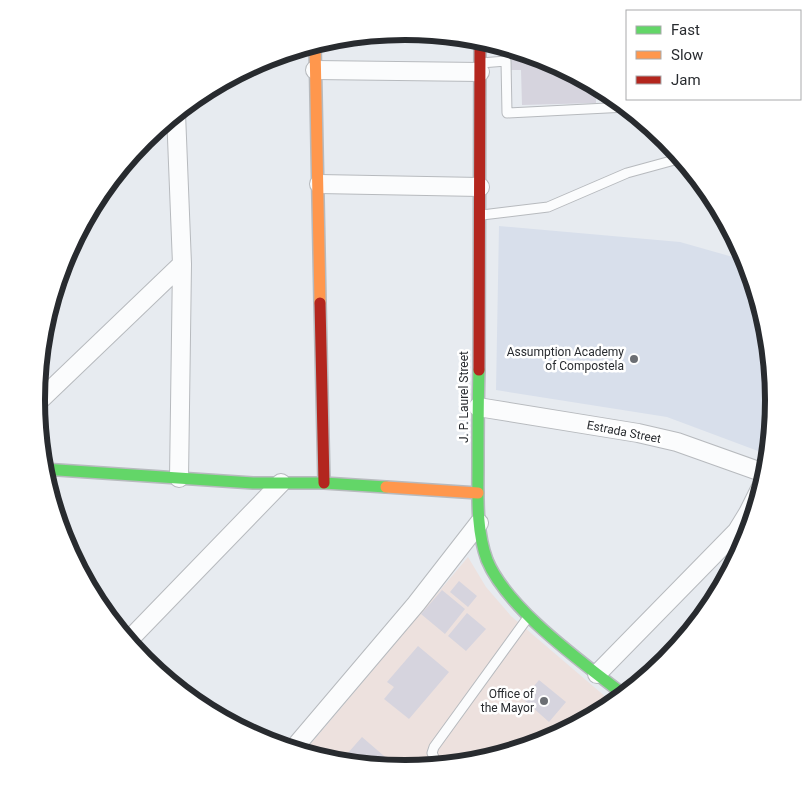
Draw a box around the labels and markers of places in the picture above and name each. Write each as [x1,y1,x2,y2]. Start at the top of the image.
place label: Assumption Academy of Compostela [507,345,624,373]
marker: Assumption Academy of Compostela [628,353,640,365]
place label: Office of the Mayor [481,687,535,715]
marker: Office of the Mayor [538,695,550,707]

